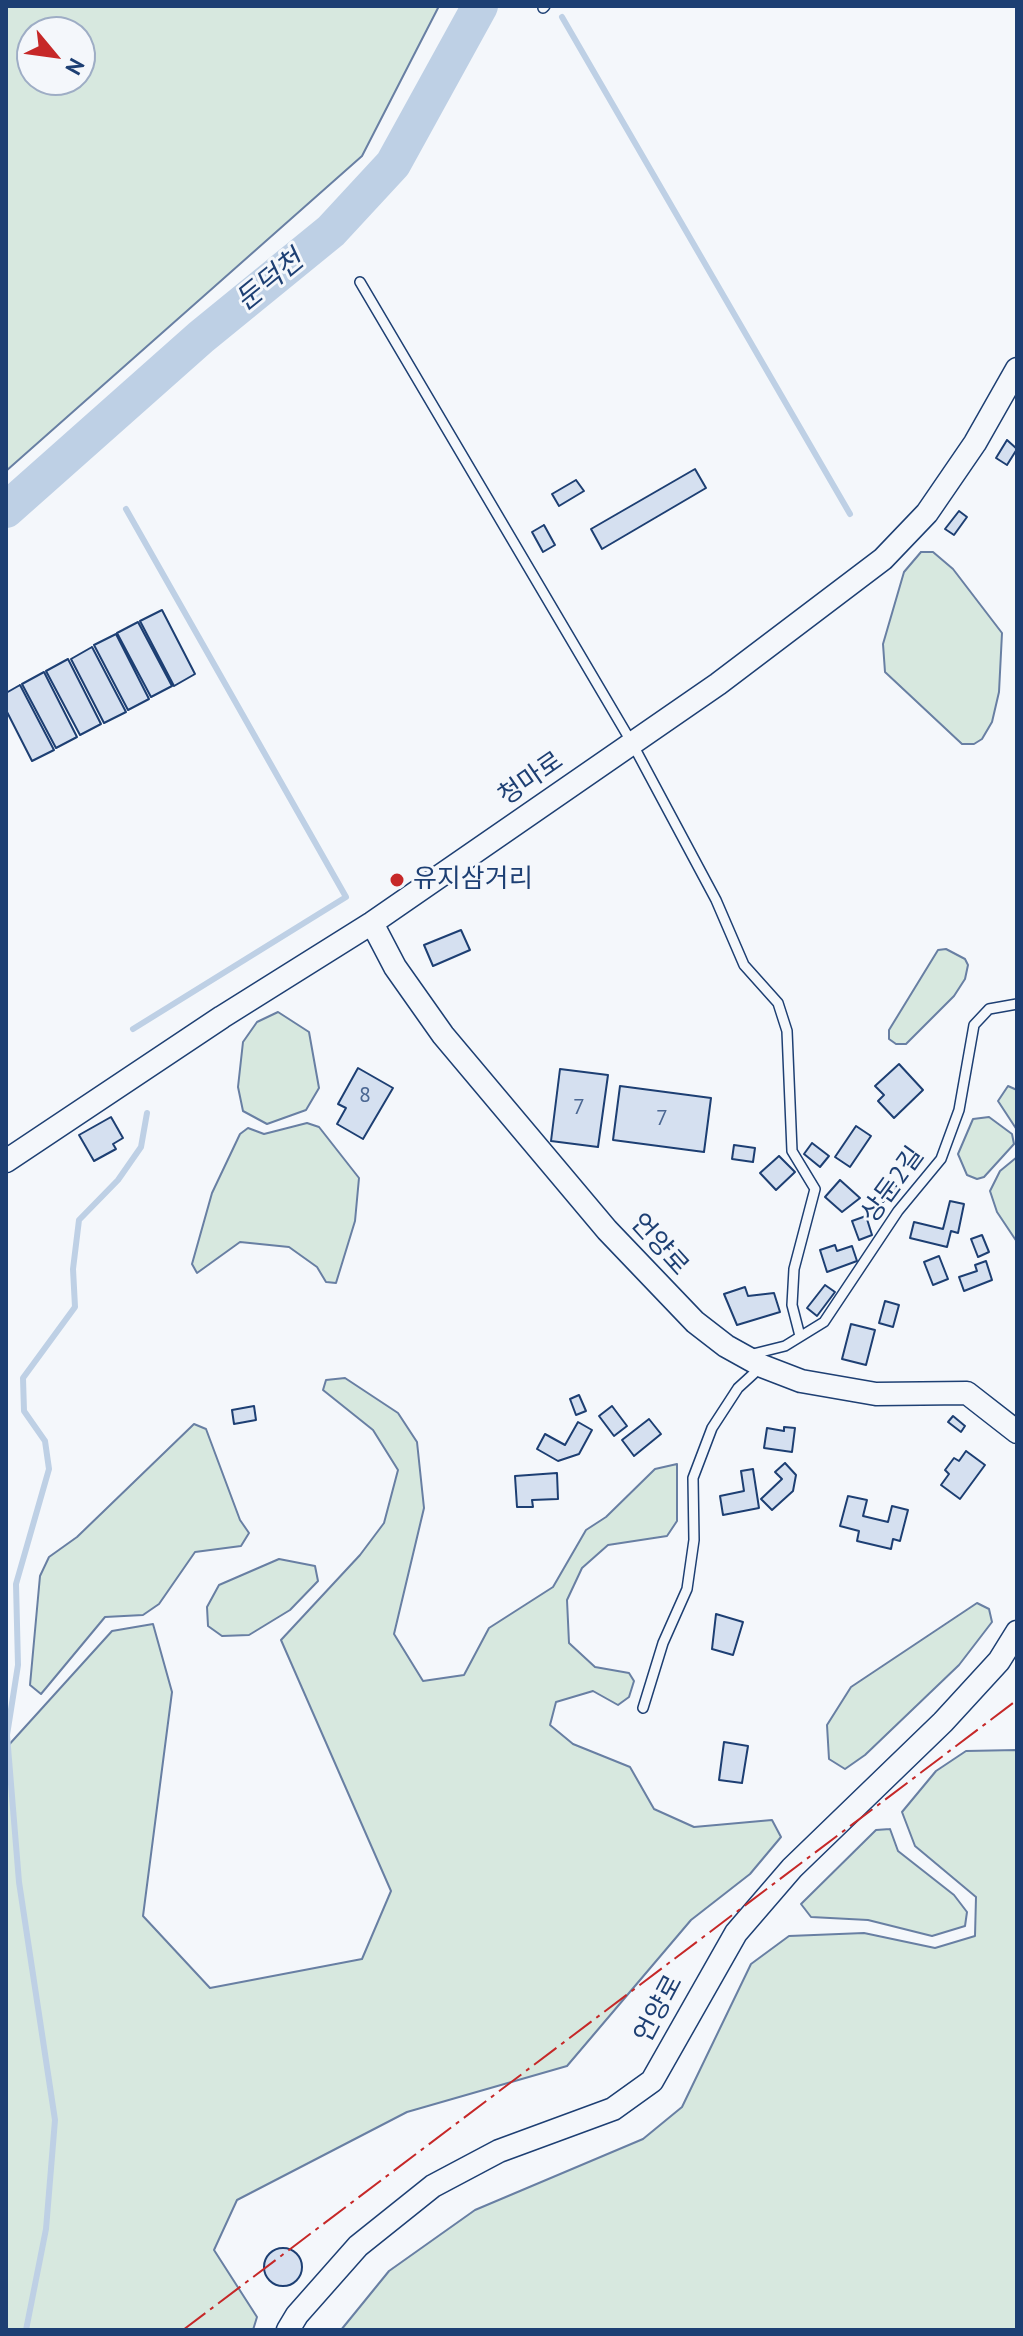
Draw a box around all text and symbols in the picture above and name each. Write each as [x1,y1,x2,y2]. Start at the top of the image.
north arrow [16,16,96,96]
text: N [59,54,91,80]
water label: 둔덕천 [229,244,311,318]
street label: 청마로 [493,746,569,812]
place label: 유지삼거리 [413,864,533,896]
marker: 유지삼거리 [388,871,406,889]
house number: 8 [359,1083,371,1109]
house number: 7 [573,1095,585,1121]
house number: 7 [656,1106,668,1132]
street label: 상둔2길 [855,1141,931,1229]
street label: 언양로 [623,1208,695,1282]
street label: 언양로 [628,1970,690,2048]

